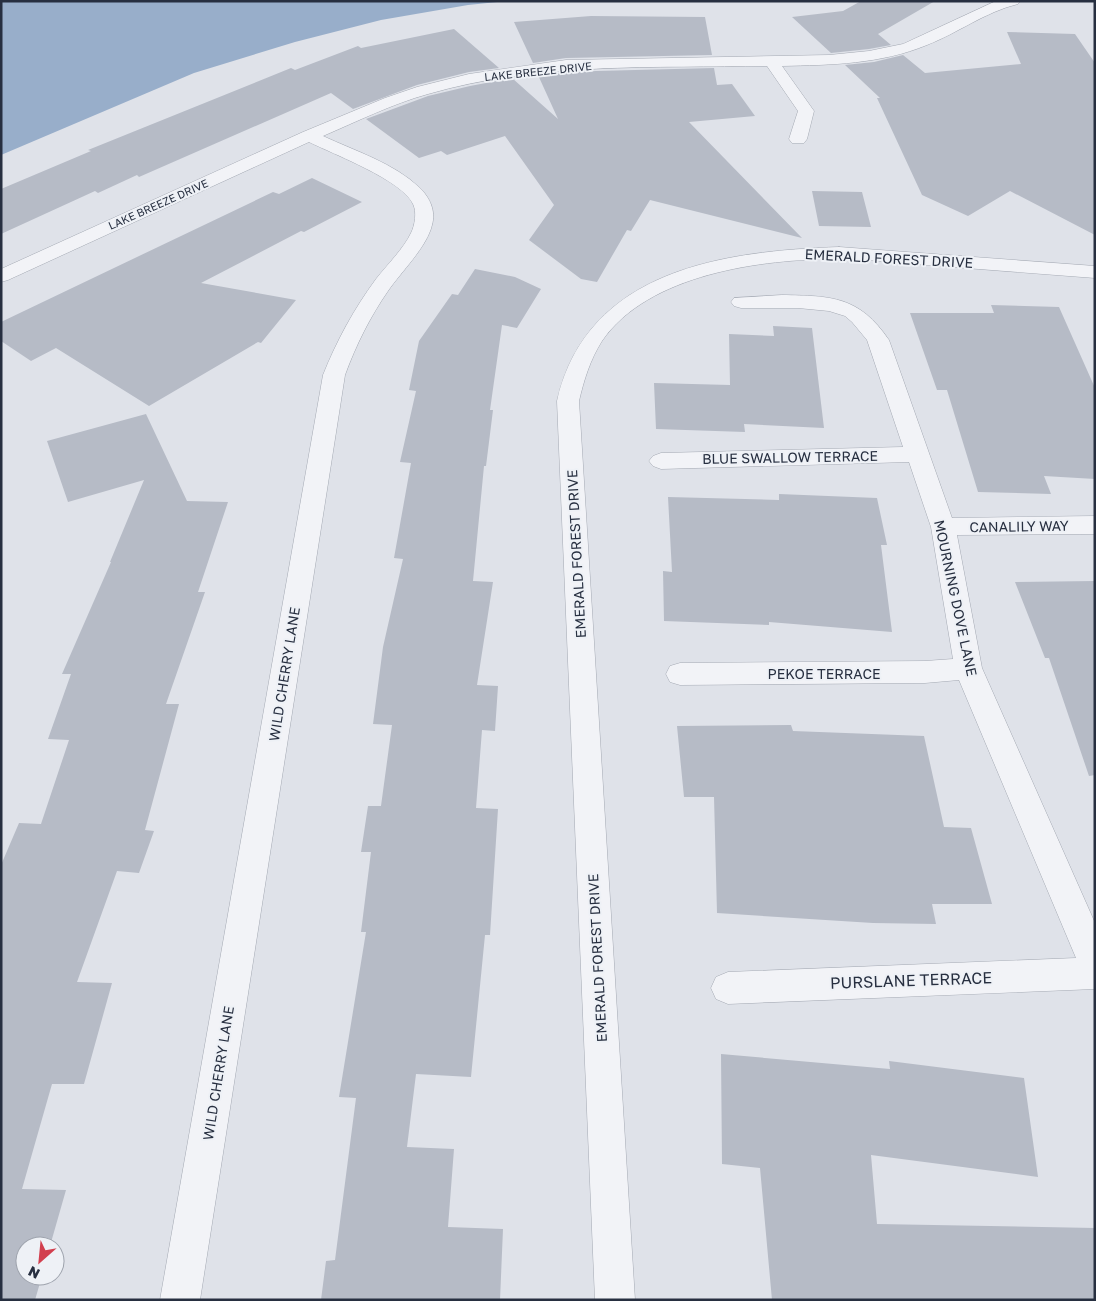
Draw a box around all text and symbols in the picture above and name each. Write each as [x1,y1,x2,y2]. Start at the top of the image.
street label: LAKE BREEZE DRIVE [484,59,593,83]
street label: LAKE BREEZE DRIVE [106,176,210,232]
street label: EMERALD FOREST DRIVE [804,245,974,271]
street label: BLUE SWALLOW TERRACE [702,447,878,467]
street label: EMERALD FOREST DRIVE [563,469,589,639]
street label: CANALILY WAY [969,517,1069,535]
street label: MOURNING DOVE LANE [931,518,981,678]
street label: WILD CHERRY LANE [265,606,303,742]
street label: PEKOE TERRACE [768,665,880,682]
street label: EMERALD FOREST DRIVE [584,873,610,1043]
street label: PURSLANE TERRACE [830,967,992,993]
street label: WILD CHERRY LANE [199,1005,237,1141]
north arrow [15,1236,65,1286]
text: N [25,1263,42,1283]

